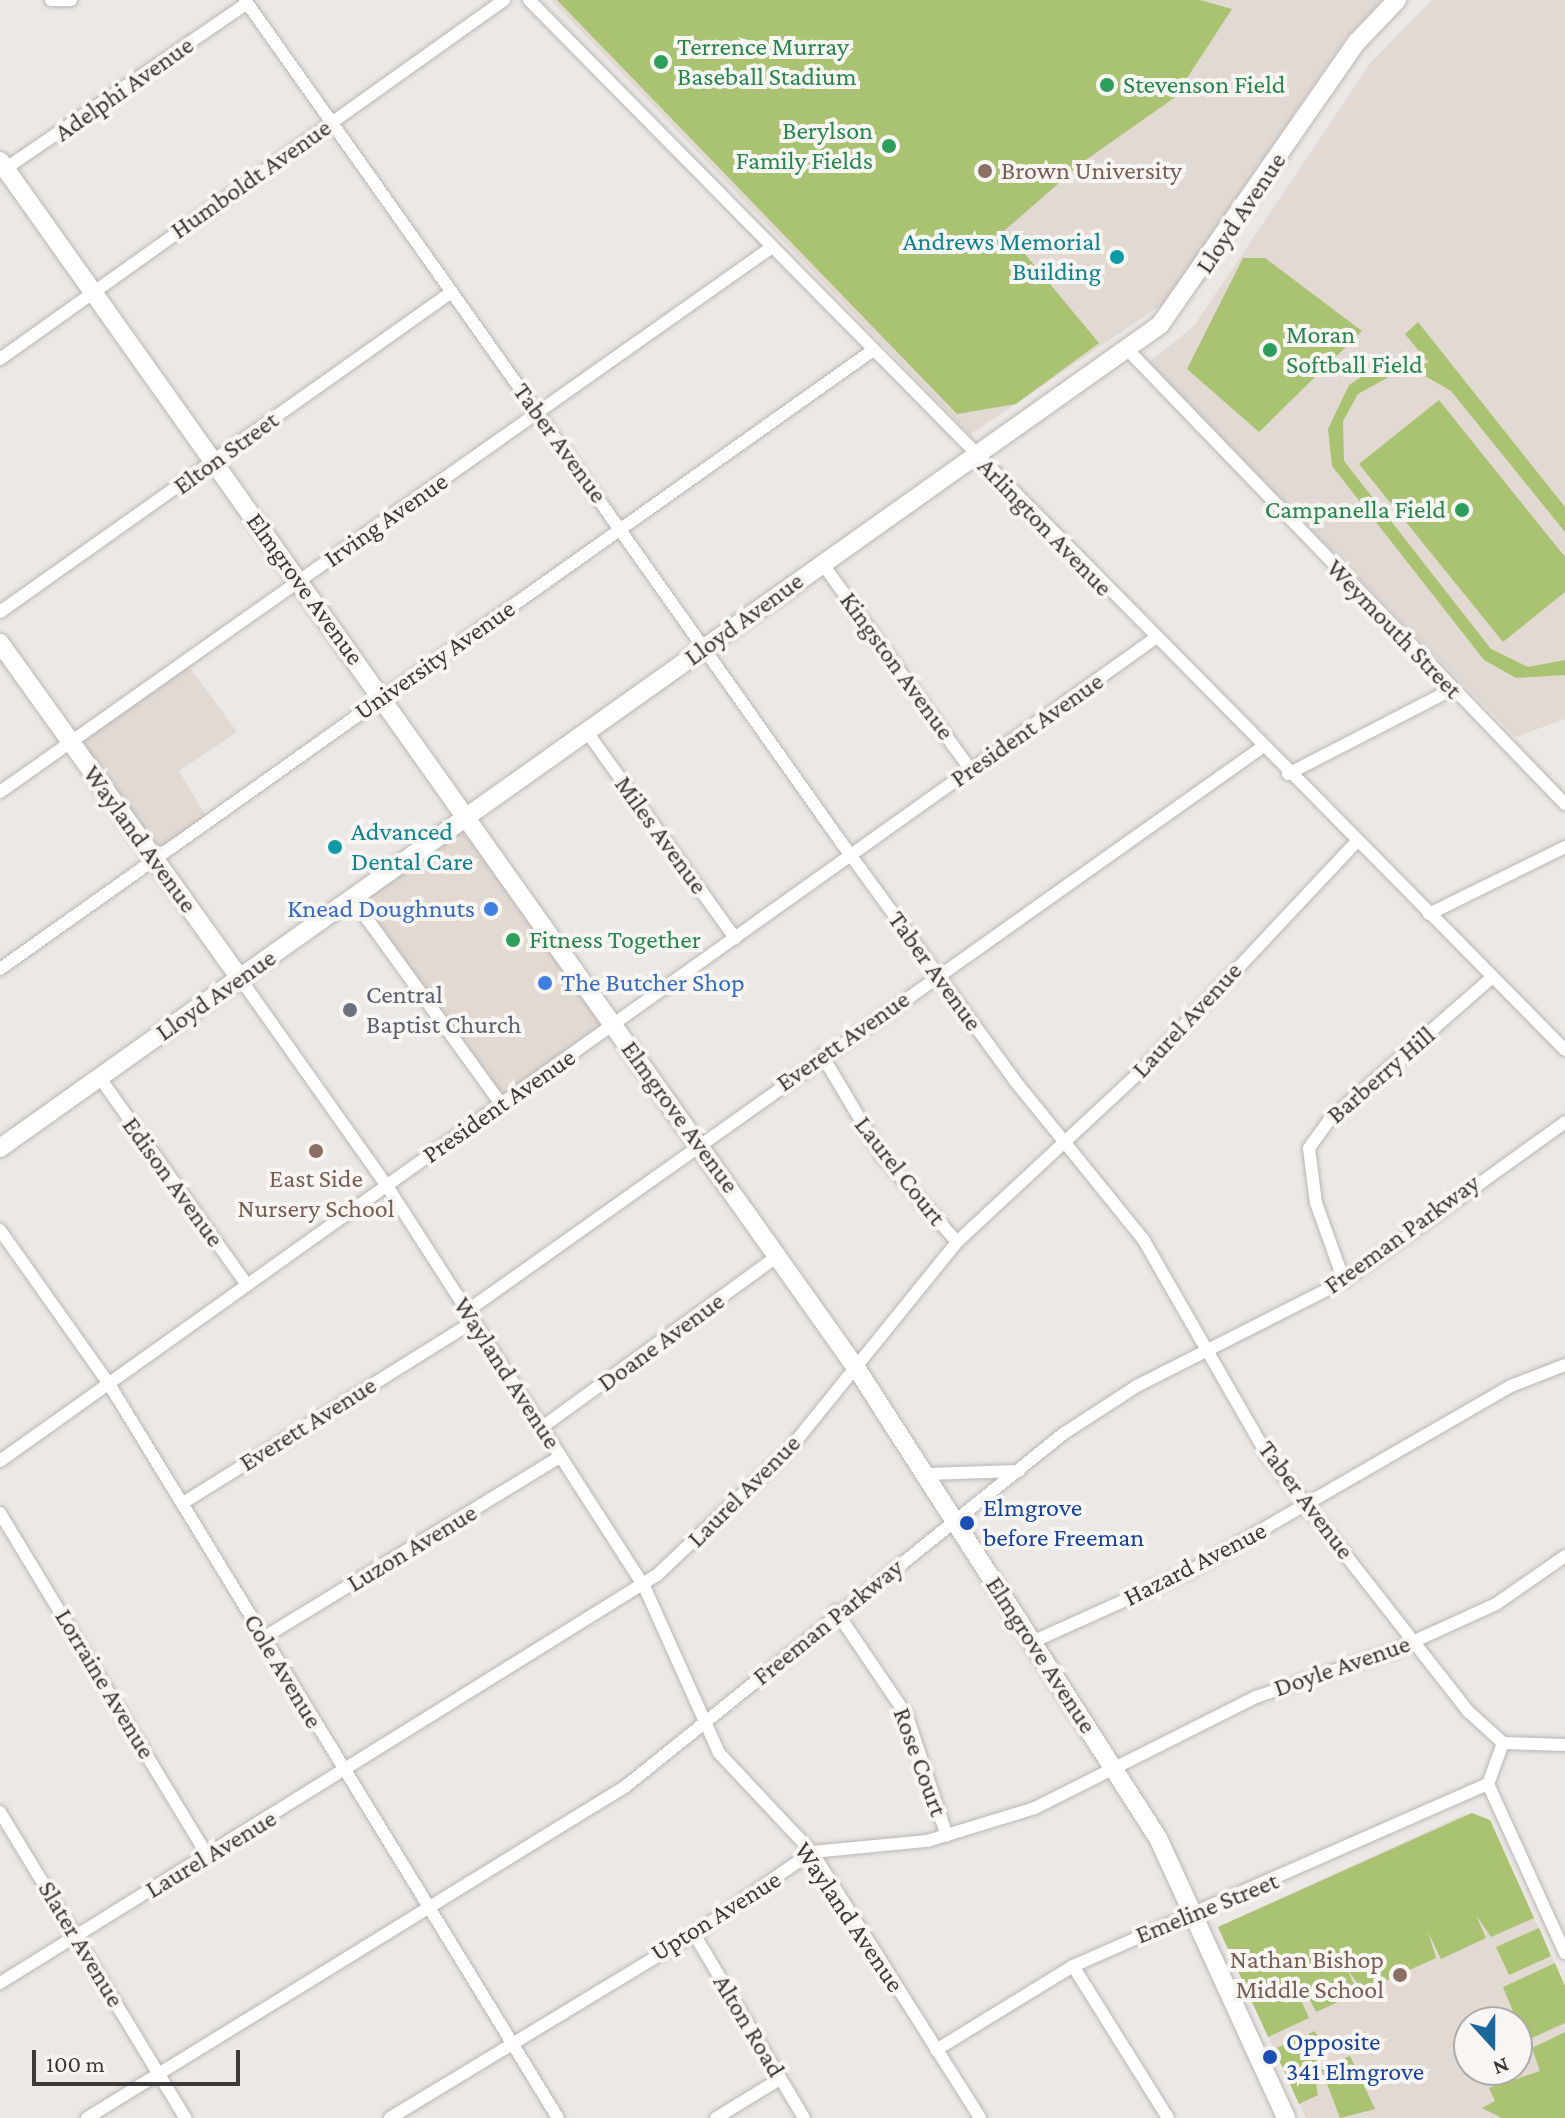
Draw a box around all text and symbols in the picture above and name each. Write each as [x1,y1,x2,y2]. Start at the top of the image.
street label: Adelphi Avenue [48,30,200,148]
place label: Terrence Murray Baseball Stadium [677,31,857,92]
marker: Terrence Murray Baseball Stadium [652,53,670,71]
place label: Stevenson Field [1123,69,1285,101]
marker: Stevenson Field [1098,76,1116,94]
street label: Humboldt Avenue [165,112,337,246]
place label: Berylson Family Fields [736,115,873,176]
marker: Berylson Family Fields [880,137,898,155]
street label: Lloyd Avenue [1189,146,1293,280]
place label: Brown University [1001,155,1182,187]
marker: Brown University [976,162,994,180]
place label: Andrews Memorial Building [903,226,1101,288]
marker: Andrews Memorial Building [1108,248,1126,266]
place label: Moran Softball Field [1286,319,1423,380]
marker: Moran Softball Field [1261,341,1279,359]
street label: Taber Avenue [506,377,614,509]
street label: Elton Street [167,405,285,501]
street label: Arlington Avenue [971,451,1119,603]
street label: Irving Avenue [318,466,454,574]
place label: Campanella Field [1265,494,1446,526]
marker: Campanella Field [1453,501,1471,519]
street label: Elmgrove Avenue [239,507,371,671]
street label: Weymouth Street [1320,553,1468,705]
street label: Lloyd Avenue [678,565,810,673]
street label: Kingston Avenue [833,586,961,746]
street label: University Avenue [349,593,521,727]
street label: President Avenue [945,666,1109,794]
street label: Wayland Avenue [76,759,204,919]
street label: Miles Avenue [608,770,714,900]
place label: Advanced Dental Care [351,816,473,878]
marker: Advanced Dental Care [326,838,344,856]
place label: Knead Doughnuts [287,893,475,925]
marker: Knead Doughnuts [482,900,500,918]
street label: Taber Avenue [881,905,989,1037]
place label: Fitness Together [529,924,701,956]
marker: Fitness Together [504,931,522,949]
street label: Lloyd Avenue [150,942,282,1048]
street label: Laurel Avenue [1125,956,1249,1084]
place label: The Butcher Shop [561,967,745,999]
marker: The Butcher Shop [536,974,554,992]
place label: Central Baptist Church [366,979,521,1040]
street label: Everett Avenue [770,984,916,1098]
marker: Central Baptist Church [341,1001,359,1019]
street label: Barberry Hill [1321,1020,1441,1130]
street label: Elmgrove Avenue [614,1035,746,1199]
street label: President Avenue [417,1042,581,1170]
street label: Laurel Court [848,1110,952,1232]
street label: Edison Avenue [115,1111,231,1253]
marker: East Side Nursery School [307,1142,325,1160]
place label: East Side Nursery School [237,1163,395,1224]
street label: Freeman Parkway [1318,1167,1486,1301]
street label: Doane Avenue [592,1286,730,1398]
street label: Wayland Avenue [446,1291,568,1455]
street label: Everett Avenue [234,1370,382,1478]
street label: Laurel Avenue [681,1428,807,1554]
street label: Taber Avenue [1251,1434,1361,1566]
place label: Elmgrove before Freeman [983,1492,1144,1554]
street label: Luzon Avenue [341,1497,483,1599]
marker: Elmgrove before Freeman [958,1514,976,1532]
street label: Hazard Avenue [1118,1515,1272,1613]
street label: Freeman Parkway [746,1552,910,1692]
street label: Elmgrove Avenue [979,1571,1103,1739]
street label: Lorraine Avenue [48,1603,162,1765]
street label: Cole Avenue [237,1608,329,1734]
street label: Doyle Avenue [1270,1628,1414,1704]
street label: Rose Court [886,1703,954,1821]
street label: Laurel Avenue [140,1803,282,1905]
street label: Wayland Avenue [787,1836,911,1998]
street label: Upton Avenue [645,1864,787,1968]
street label: Emeline Street [1131,1865,1283,1951]
street label: Slater Avenue [31,1875,131,2013]
place label: Nathan Bishop Middle School [1230,1944,1384,2006]
marker: Nathan Bishop Middle School [1391,1966,1409,1984]
street label: Alton Road [706,1969,792,2083]
north arrow [1453,2006,1533,2086]
place label: Opposite 341 Elmgrove [1286,2026,1424,2088]
scale bar [36,2034,244,2084]
marker: Opposite 341 Elmgrove [1261,2048,1279,2066]
text: 100 m [46,2050,105,2077]
text: N [1490,2053,1513,2081]

